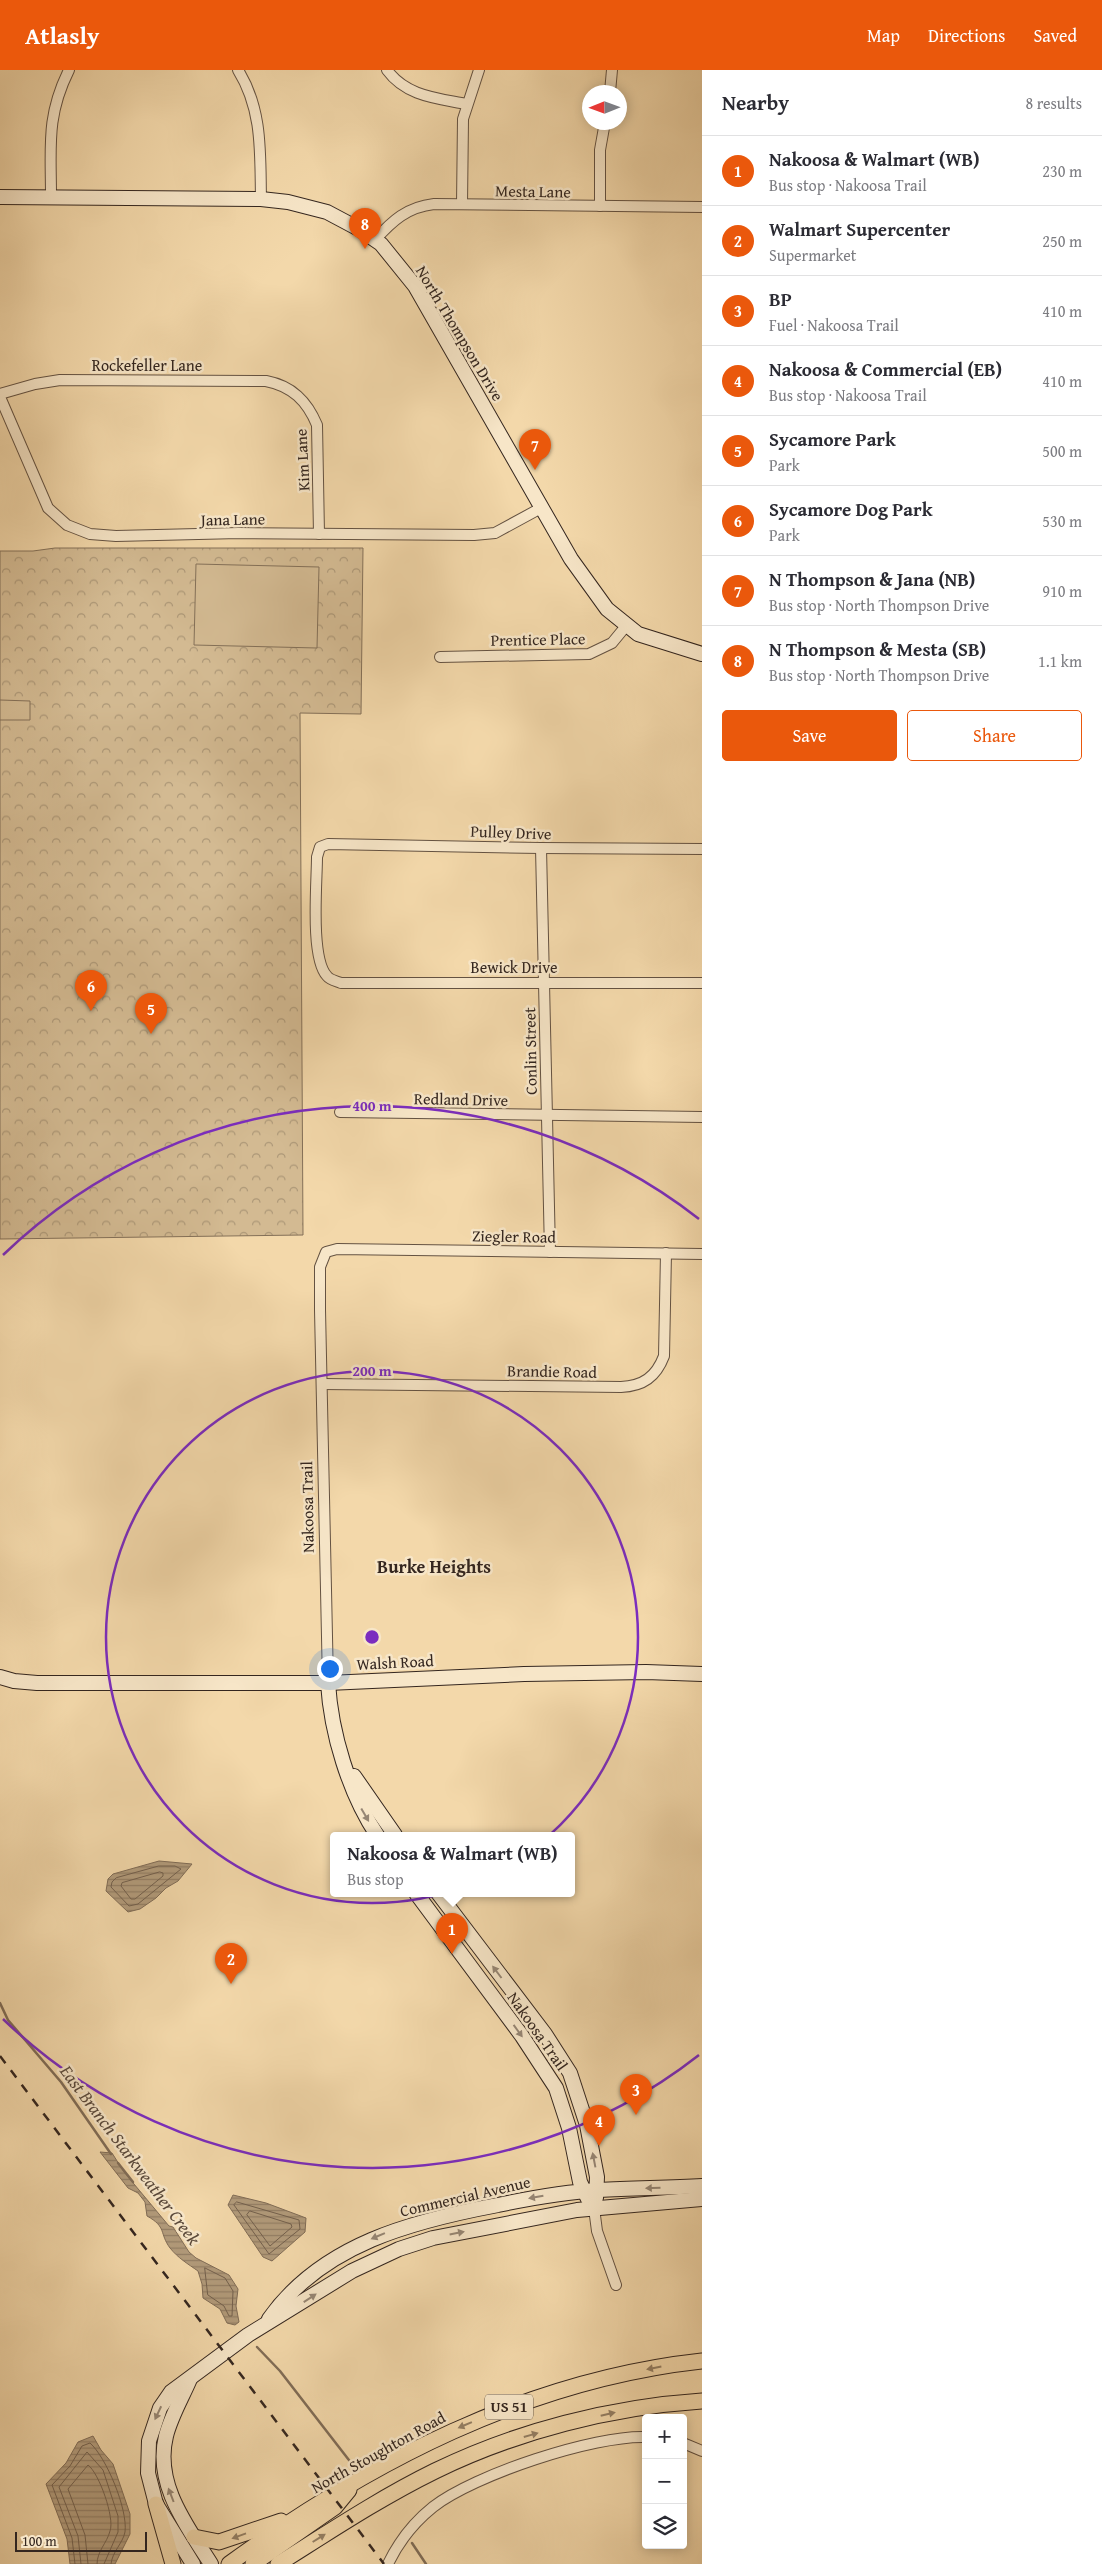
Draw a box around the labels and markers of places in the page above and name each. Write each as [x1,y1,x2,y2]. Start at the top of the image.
pin: 8 [349,208,381,249]
pin: 7 [519,429,551,470]
pin: 6 [75,970,107,1011]
pin: 5 [135,993,167,1034]
centre of rings [363,1628,381,1646]
pin: 1 [436,1913,468,1954]
pin: 2 [215,1943,247,1984]
pin: 3 [620,2074,652,2115]
pin: 4 [583,2105,615,2146]

